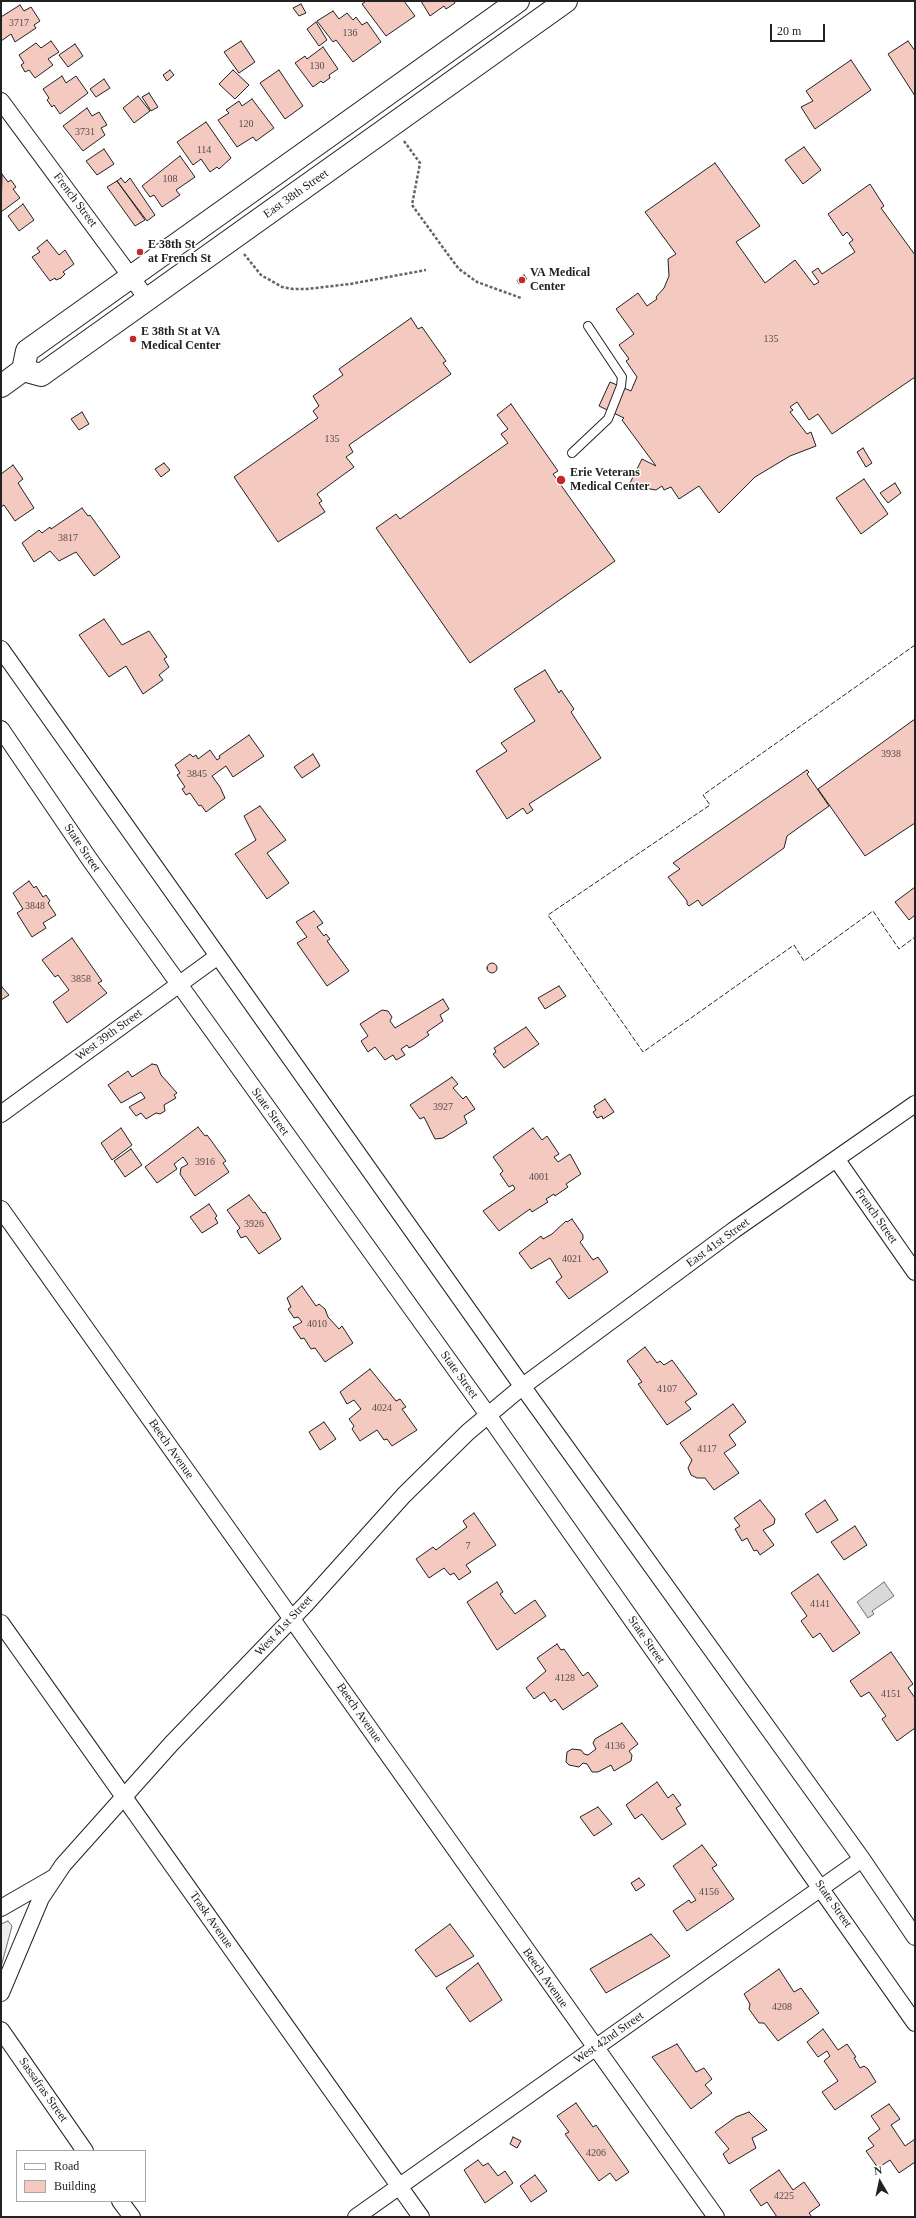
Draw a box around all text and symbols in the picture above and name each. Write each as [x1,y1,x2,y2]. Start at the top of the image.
scale bar [772,16,827,42]
house number: 3717 [9,17,29,29]
text: 20 m [777,24,801,38]
house number: 136 [342,27,358,39]
house number: 130 [310,60,324,72]
house number: 120 [238,118,254,130]
house number: 3731 [75,126,95,138]
house number: 114 [197,144,211,156]
street label: East 38th Street [261,166,331,222]
street label: French Street [50,170,100,230]
house number: 108 [162,173,178,185]
place label: E 38th St at French St [148,238,211,266]
marker: E 38th St at French St [135,247,145,257]
place label: VA Medical Center [530,266,590,294]
marker: VA Medical Center [517,275,527,285]
place label: E 38th St at VA Medical Center [141,325,221,353]
house number: 135 [764,333,778,345]
marker: E 38th St at VA Medical Center [128,334,138,344]
house number: 135 [324,433,340,445]
place label: Erie Veterans Medical Center [570,466,650,494]
marker: Erie Veterans Medical Center [555,474,567,486]
house number: 3817 [58,532,78,544]
house number: 3938 [881,748,901,760]
house number: 3845 [187,768,207,780]
street label: State Street [61,821,103,875]
house number: 3848 [25,900,45,912]
house number: 3858 [71,973,91,985]
street label: West 39th Street [73,1006,145,1064]
street label: State Street [248,1086,292,1138]
house number: 3927 [433,1101,453,1113]
house number: 3916 [195,1156,215,1168]
house number: 4001 [529,1171,549,1183]
street label: French Street [852,1186,900,1246]
street label: East 41st Street [684,1215,752,1271]
house number: 3926 [244,1218,264,1230]
house number: 4021 [562,1253,582,1265]
house number: 4010 [307,1318,327,1330]
street label: State Street [437,1349,481,1401]
house number: 4107 [657,1383,677,1395]
house number: 4024 [372,1402,392,1414]
street label: Beech Avenue [145,1416,197,1482]
house number: 4117 [697,1443,717,1455]
house number: 7 [466,1540,470,1552]
street label: West 41st Street [252,1593,316,1659]
house number: 4141 [810,1598,830,1610]
street label: State Street [624,1613,668,1667]
house number: 4128 [555,1672,575,1684]
street label: Beech Avenue [333,1680,385,1746]
house number: 4151 [881,1688,901,1700]
house number: 4136 [605,1740,625,1752]
street label: State Street [811,1877,855,1931]
house number: 4156 [699,1886,719,1898]
street label: Trask Avenue [186,1889,236,1951]
street label: Beech Avenue [519,1945,571,2011]
house number: 4208 [772,2001,792,2013]
street label: West 42nd Street [571,2009,647,2067]
street label: Sassafras Street [15,2055,71,2125]
house number: 4206 [586,2147,606,2159]
legend [16,2150,146,2202]
text: Road [54,2159,79,2173]
north arrow [860,2162,900,2202]
text: N [873,2164,883,2177]
text: Building [54,2179,96,2193]
house number: 4225 [774,2190,794,2202]

